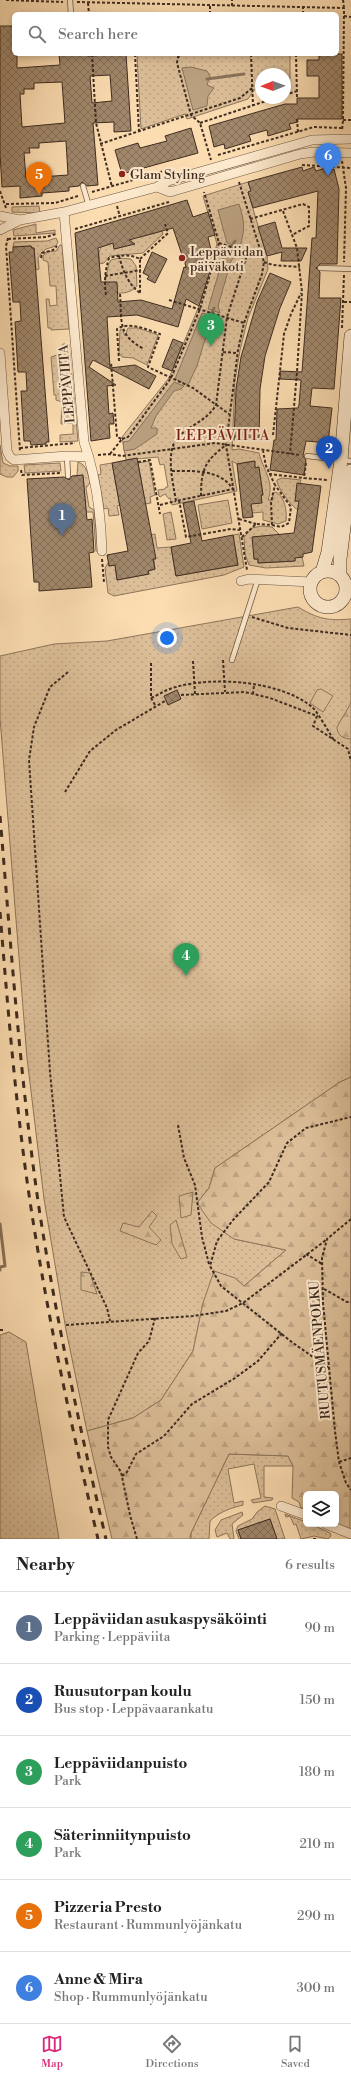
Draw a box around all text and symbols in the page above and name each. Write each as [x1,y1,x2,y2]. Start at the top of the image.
search box [12,12,339,56]
icon: search [26,23,48,45]
text: Search here [58,25,138,44]
north arrow [255,68,291,104]
pin: 6 [315,143,341,176]
pin: 5 [26,162,52,195]
place label: Glam Styling [130,167,205,183]
marker: Glam Styling [117,169,127,179]
place label: Leppäviidan päiväkoti [190,244,264,275]
marker: Leppäviidan päiväkoti [177,253,187,263]
pin: 3 [198,313,224,346]
street label: LEPPÄVIITA [55,343,78,424]
district label: LEPPÄVIITA [176,426,270,445]
pin: 2 [316,436,342,469]
pin: 1 [49,503,75,536]
your location [157,628,177,648]
pin: 4 [173,943,199,976]
street label: RUUTUSMÄENPOLKU [305,1280,334,1420]
map controls [303,1491,339,1527]
button: layers [303,1491,339,1527]
text: Nearby [16,1554,75,1576]
text: 6 results [285,1557,335,1573]
text: Leppäviidan asukaspysäköinti [54,1610,267,1629]
text: 1 [26,1620,32,1636]
text: 90 m [304,1620,335,1636]
text: Parking · Leppäviita [54,1629,170,1645]
text: Ruusutorpan koulu [54,1682,192,1701]
text: 2 [25,1692,33,1708]
text: 150 m [300,1692,335,1708]
text: Bus stop · Leppävaarankatu [54,1701,213,1717]
text: Leppäviidanpuisto [54,1754,187,1773]
text: 3 [25,1764,33,1780]
text: 180 m [299,1764,335,1780]
text: Park [54,1773,81,1789]
text: Säterinniitynpuisto [54,1826,191,1845]
text: 4 [25,1836,33,1852]
text: 210 m [300,1836,335,1852]
text: Park [54,1845,81,1861]
text: Pizzeria Presto [54,1898,162,1917]
text: 5 [25,1908,33,1924]
text: 290 m [297,1908,335,1924]
text: Restaurant · Rummunlyöjänkatu [54,1917,242,1933]
text: Anne & Mira [54,1970,143,1989]
text: 6 [25,1980,33,1996]
text: 300 m [297,1980,335,1996]
text: Shop · Rummunlyöjänkatu [54,1989,208,2005]
tab: Map [41,2033,63,2071]
tab: Directions [146,2033,199,2071]
tab: Saved [281,2033,310,2071]

